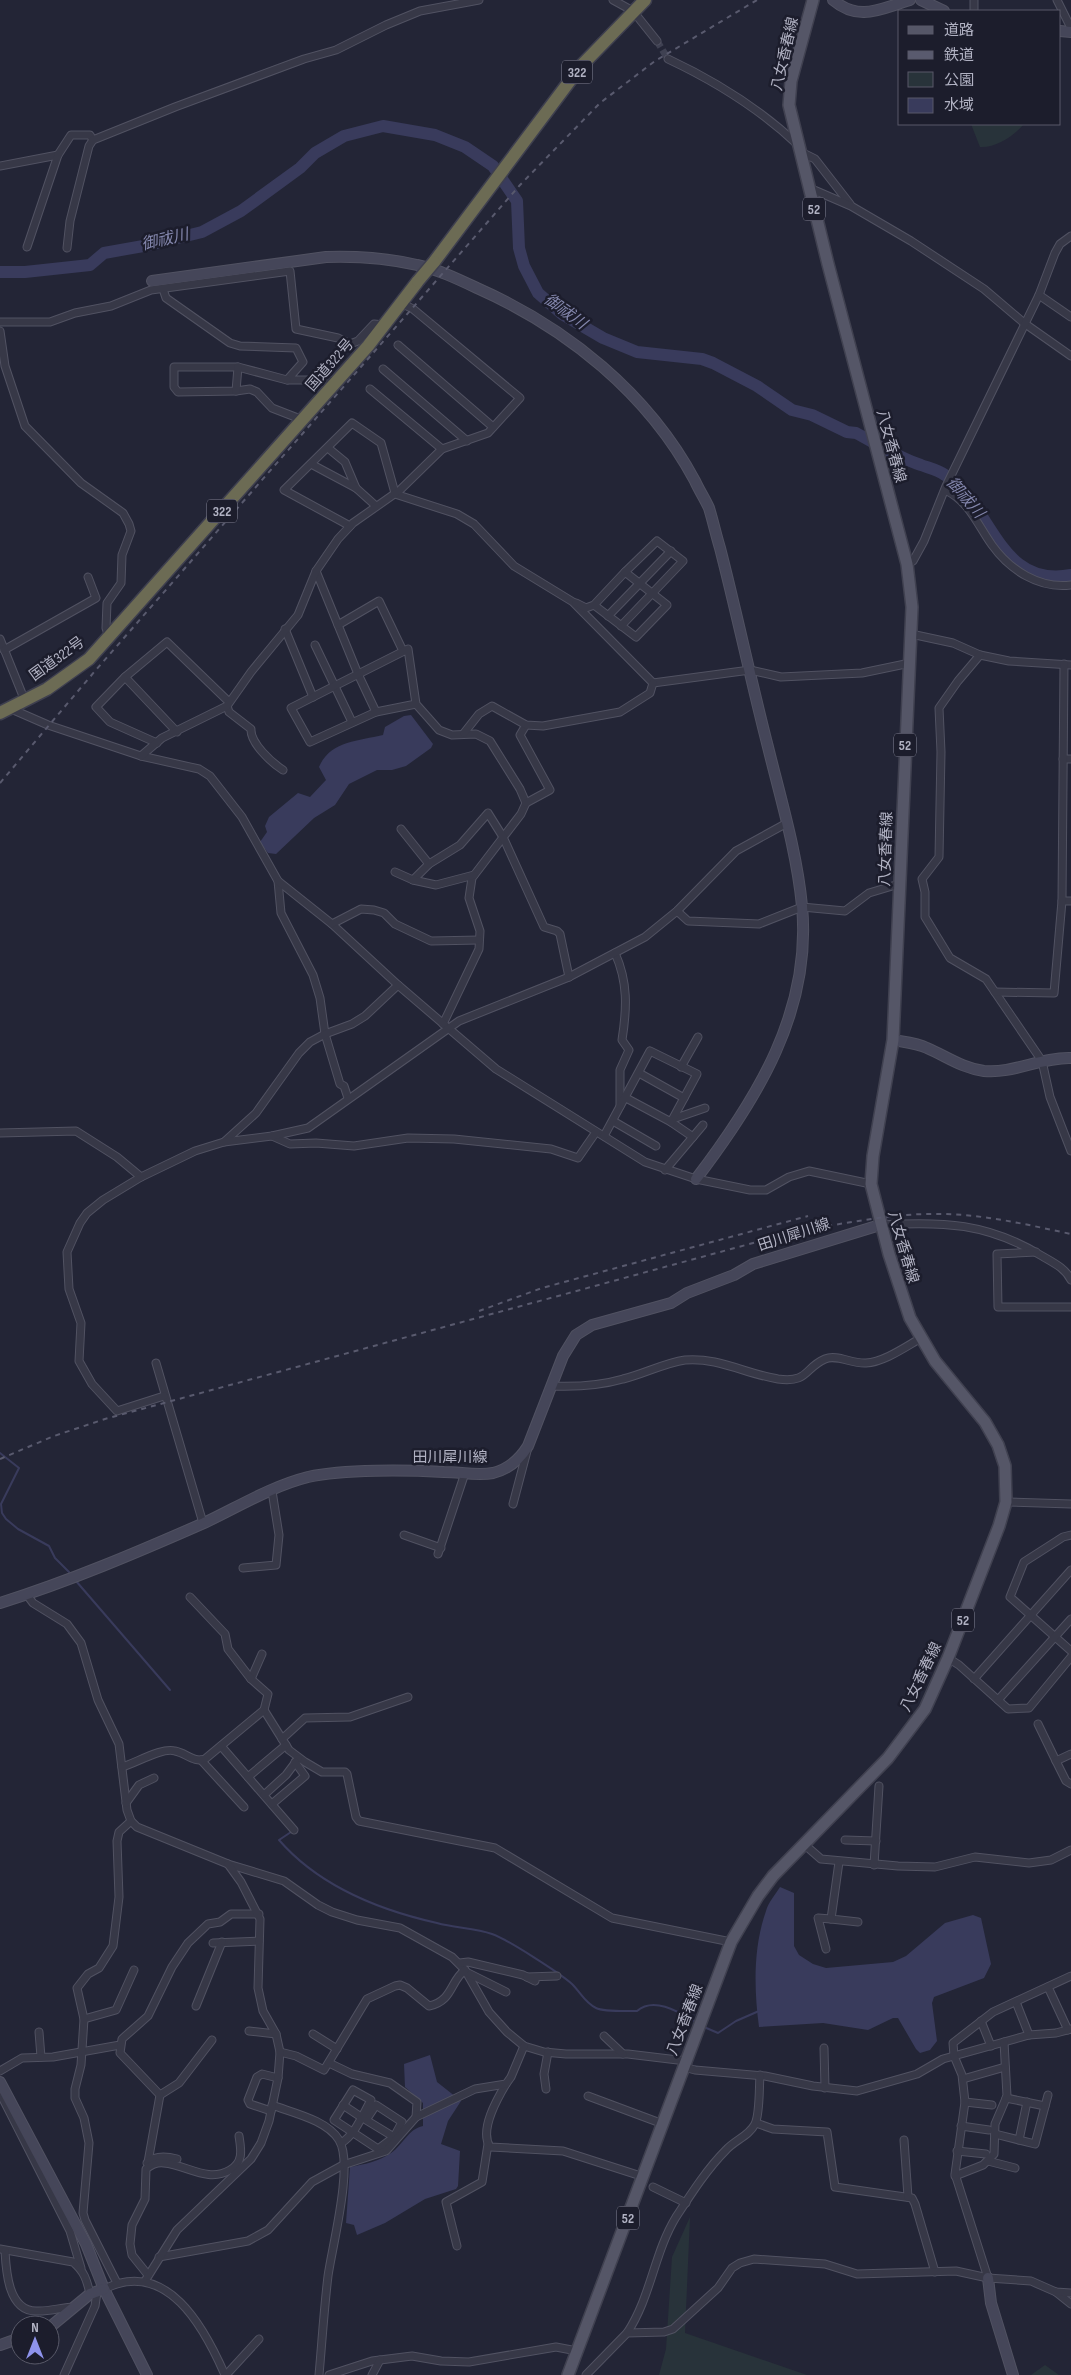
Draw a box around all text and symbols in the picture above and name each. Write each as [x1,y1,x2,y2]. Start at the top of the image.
legend [898,10,1061,125]
street label: 八女香春線 [767,15,803,93]
text: 道路 [944,21,974,40]
text: 鉄道 [944,46,974,65]
road number: 322 [562,61,592,84]
text: 公園 [944,71,974,90]
text: 水域 [944,96,974,115]
road number: 52 [803,198,825,220]
water label: 御祓川 [139,225,192,255]
water label: 御祓川 [540,290,592,335]
street label: 国道322号 [302,335,358,395]
street label: 八女香春線 [872,407,910,485]
water label: 御祓川 [942,474,989,524]
road number: 322 [207,500,237,522]
street label: 国道322号 [26,633,88,685]
road number: 52 [894,734,916,756]
street label: 八女香春線 [875,811,897,887]
street label: 八女香春線 [884,1208,922,1286]
street label: 田川犀川線 [755,1214,833,1256]
street label: 田川犀川線 [412,1448,488,1467]
road number: 52 [952,1608,974,1632]
street label: 八女香春線 [896,1639,946,1715]
street label: 八女香春線 [663,1982,707,2058]
road number: 52 [617,2206,639,2230]
north arrow [10,2315,60,2365]
text: N [31,2319,39,2336]

